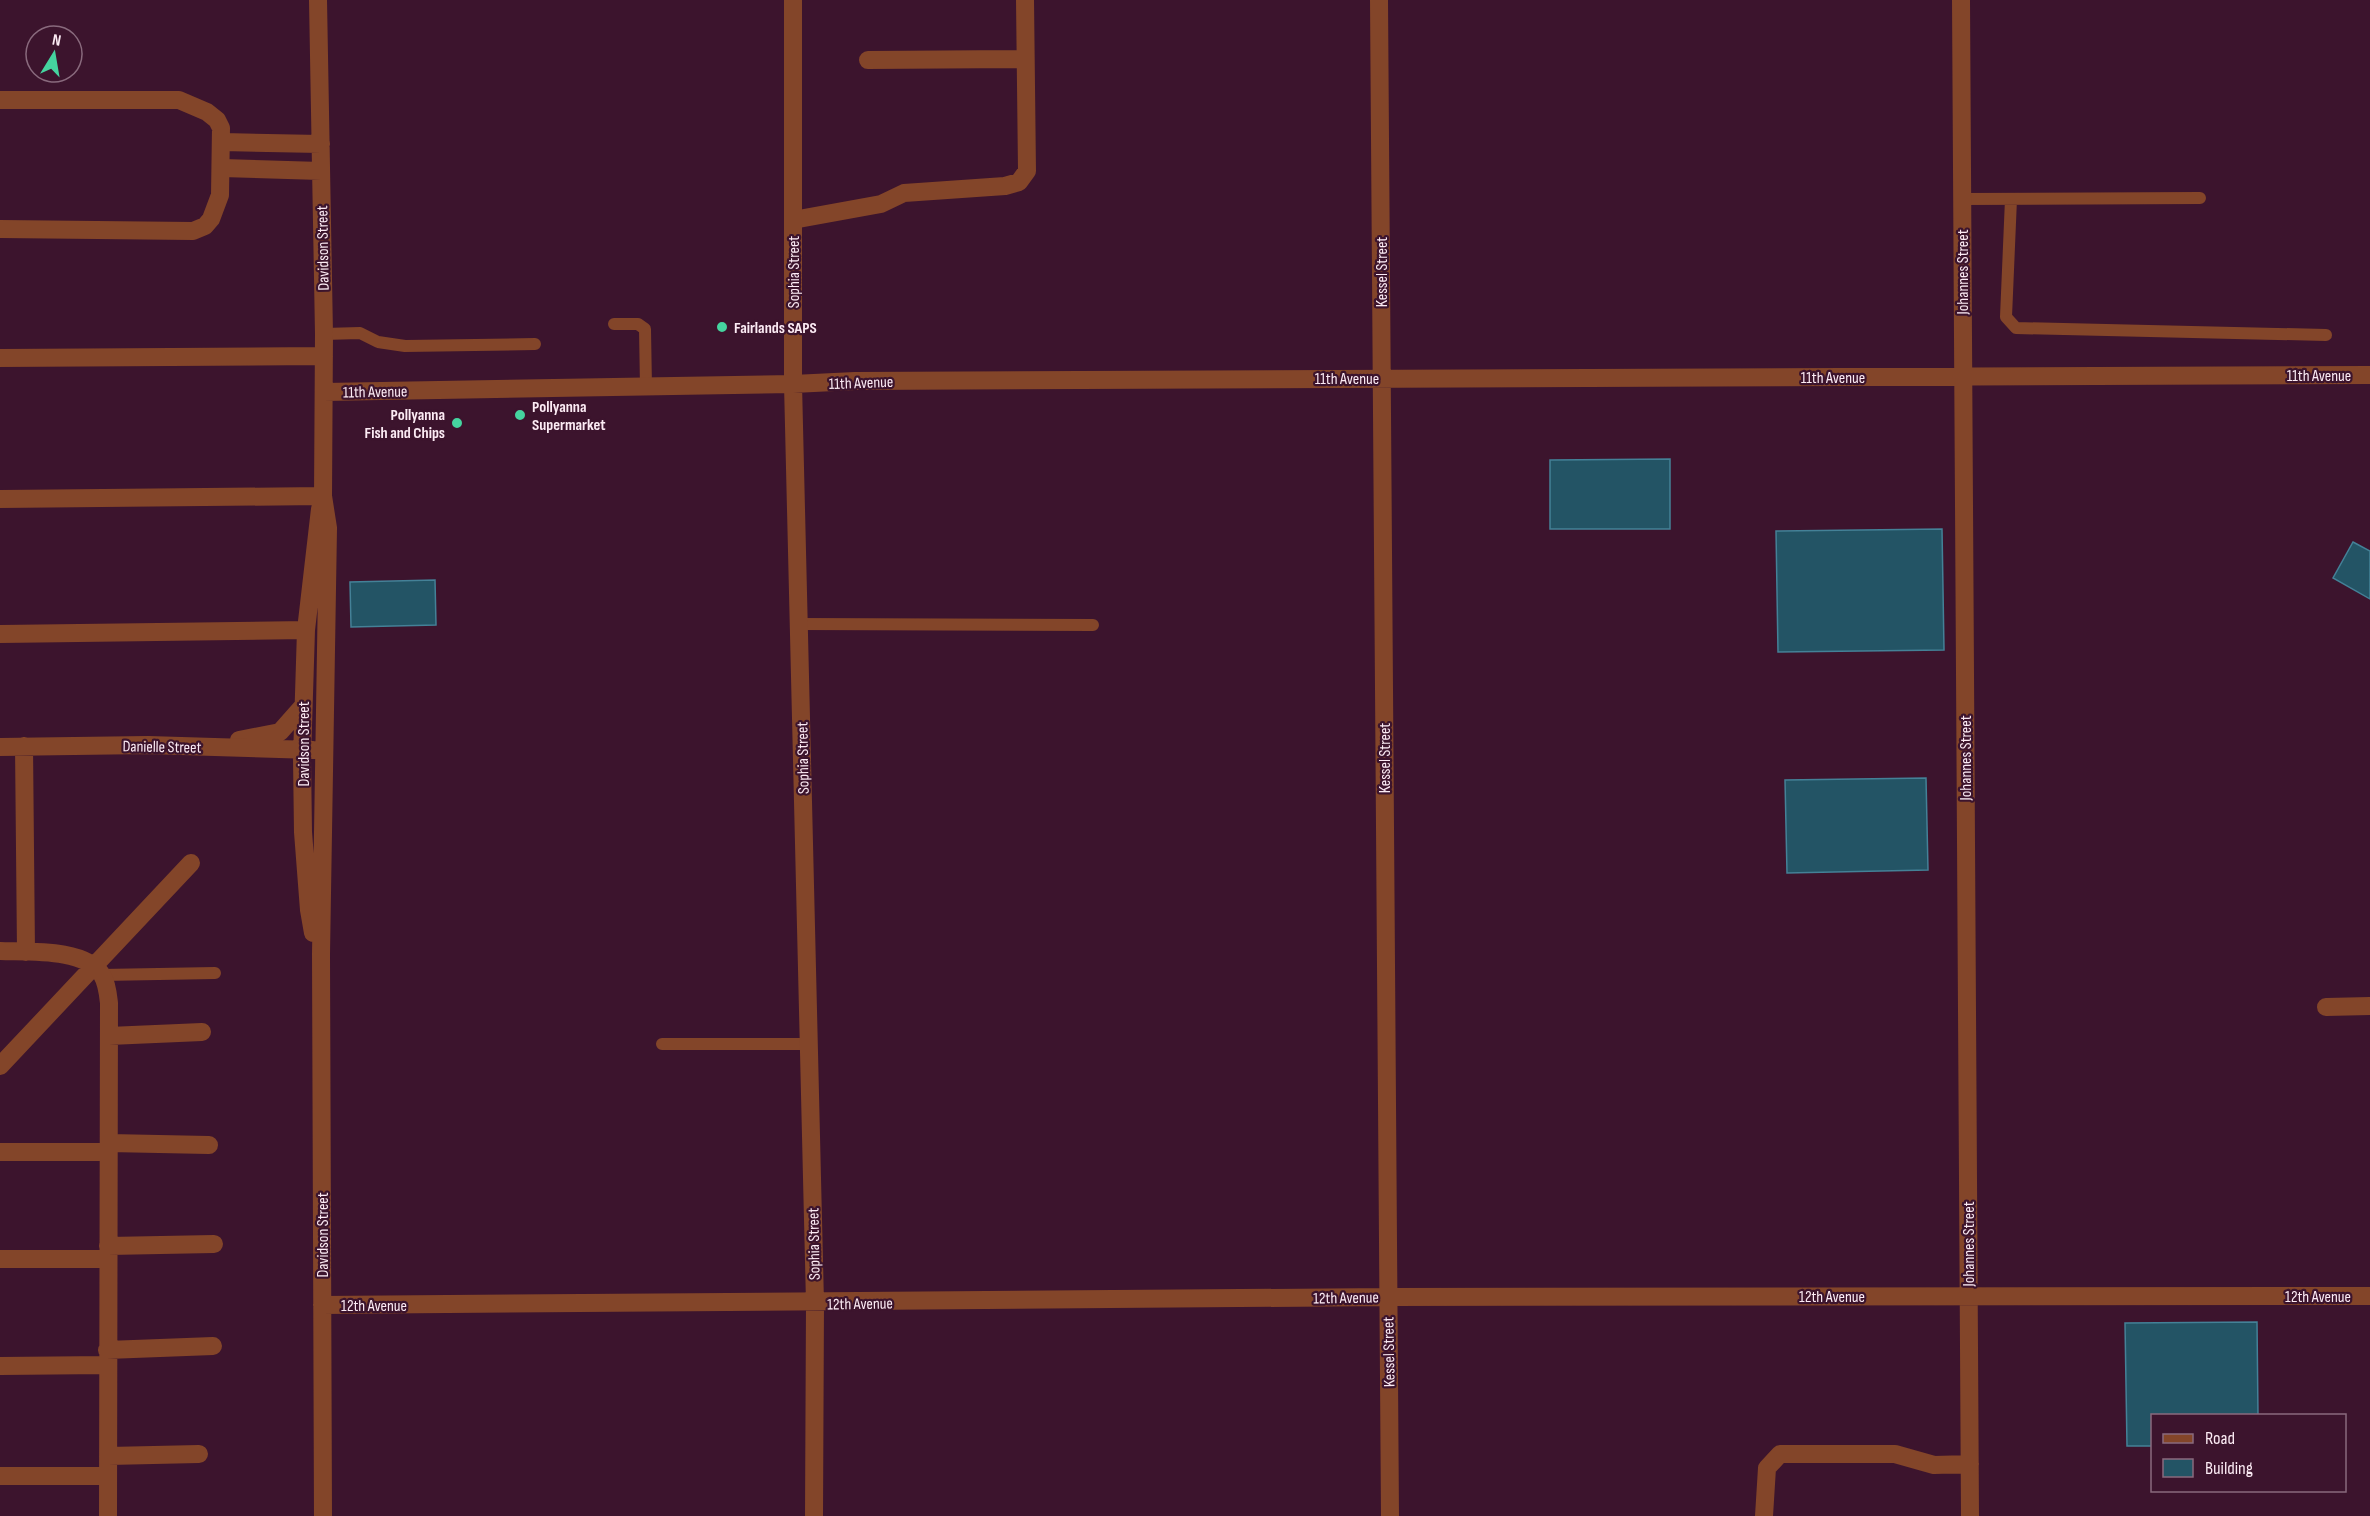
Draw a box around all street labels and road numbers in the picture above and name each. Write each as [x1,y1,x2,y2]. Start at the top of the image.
street label: Davidson Street [313,205,334,291]
street label: Johannes Street [1954,229,1973,316]
street label: Sophia Street [785,236,804,308]
street label: Kessel Street [1373,237,1392,307]
street label: 11th Avenue [2287,367,2351,386]
street label: 11th Avenue [1801,369,1865,388]
street label: 11th Avenue [1315,370,1379,389]
street label: 11th Avenue [828,373,894,394]
street label: 11th Avenue [343,382,407,403]
street label: Davidson Street [295,701,314,787]
street label: Johannes Street [1957,715,1976,802]
street label: Sophia Street [793,721,814,794]
street label: Kessel Street [1376,723,1395,793]
street label: Danielle Street [122,737,202,758]
street label: Davidson Street [314,1192,333,1278]
street label: Johannes Street [1960,1201,1979,1288]
street label: Sophia Street [804,1207,825,1280]
street label: 12th Avenue [1313,1288,1379,1309]
street label: 12th Avenue [1799,1288,1865,1307]
street label: 12th Avenue [2285,1288,2351,1307]
street label: 12th Avenue [827,1294,893,1315]
street label: 12th Avenue [341,1297,407,1316]
street label: Kessel Street [1379,1316,1400,1387]

